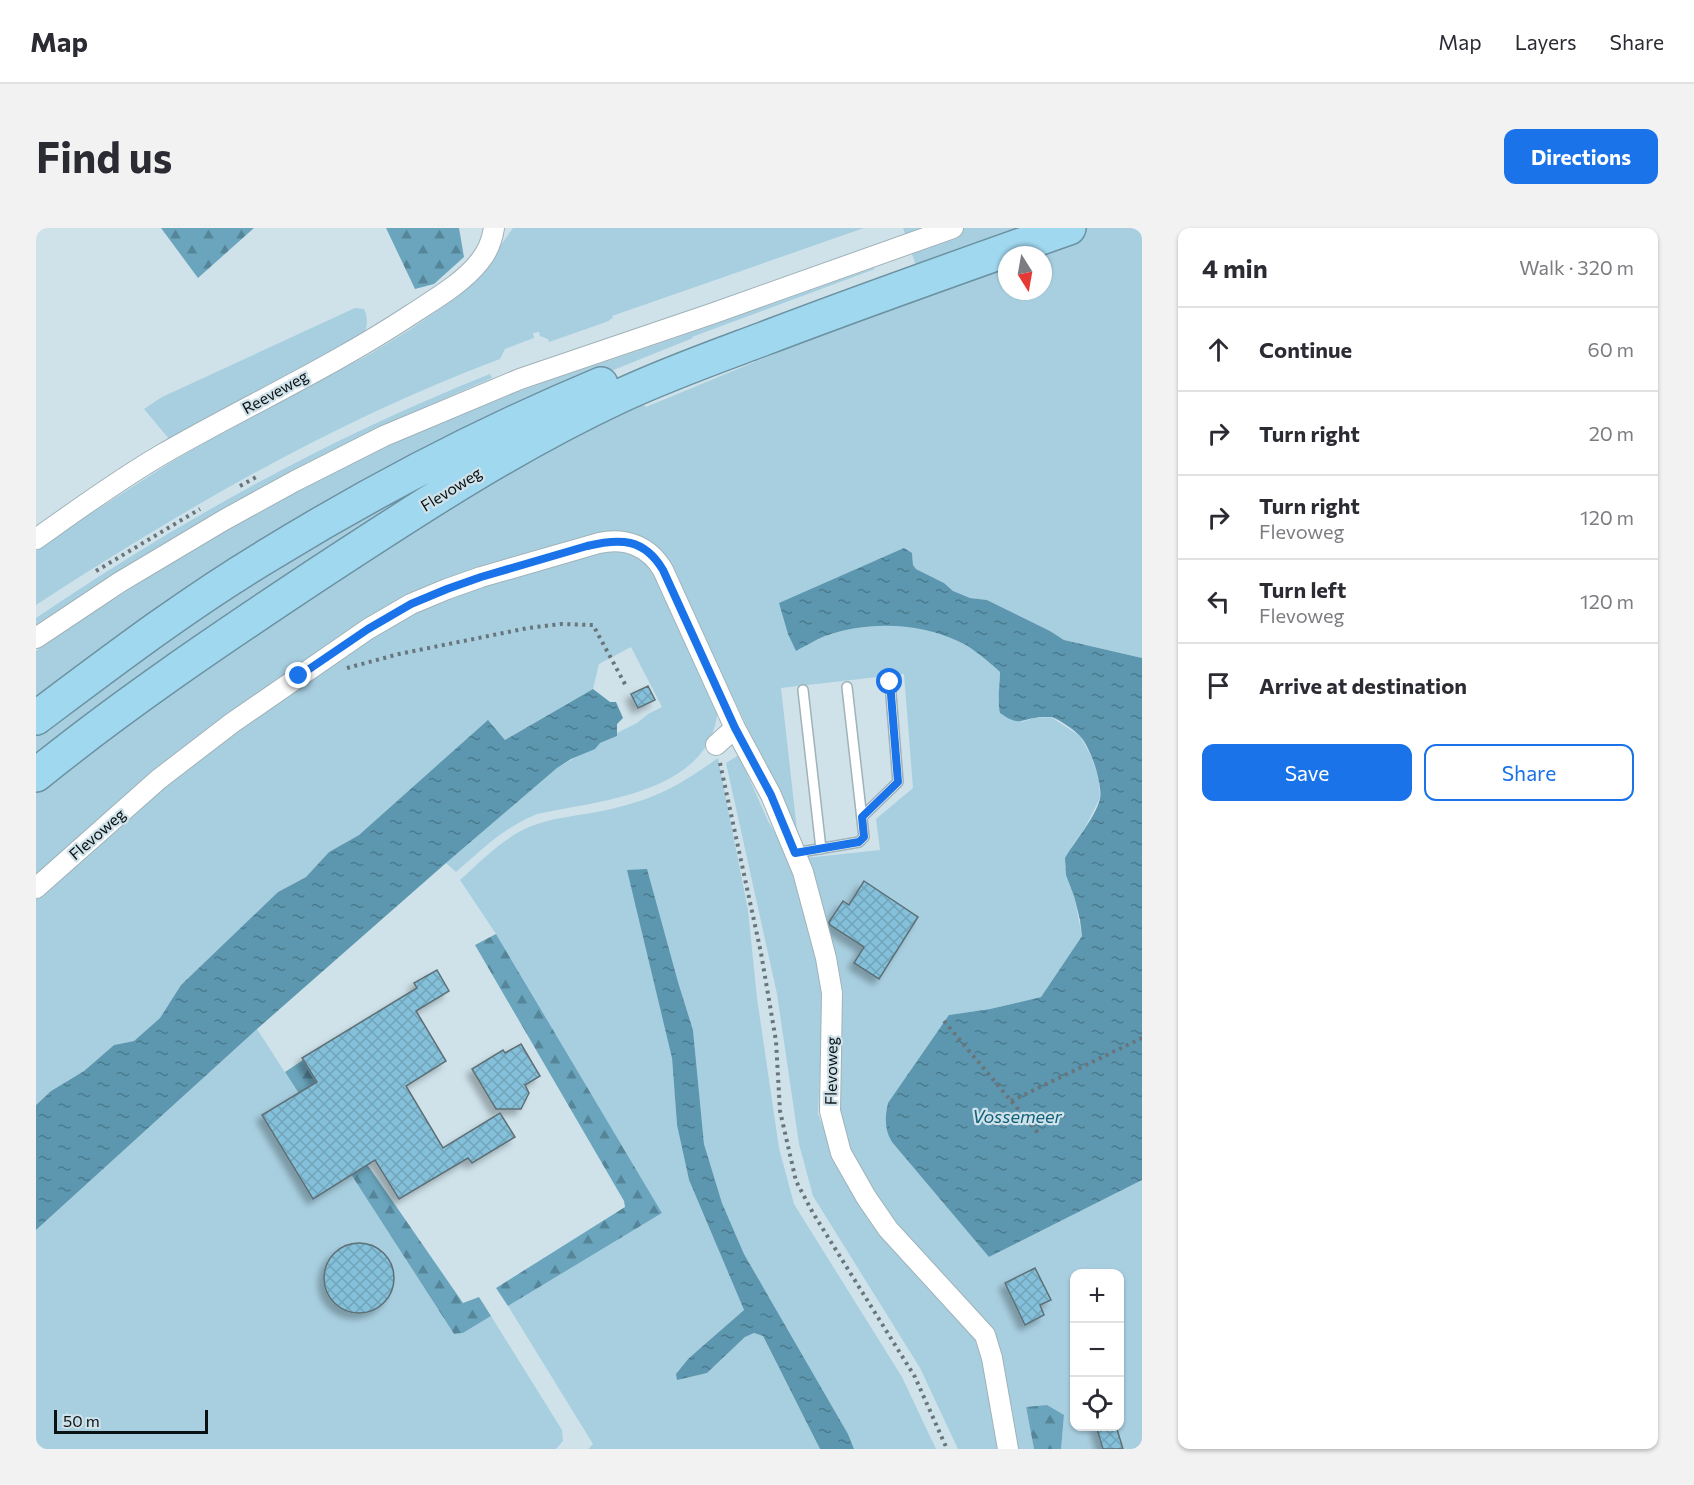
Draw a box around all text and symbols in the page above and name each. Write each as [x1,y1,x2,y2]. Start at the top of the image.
text: Map [30,24,88,58]
text: Map [1438,29,1482,54]
text: Layers [1515,29,1577,54]
text: Share [1610,29,1664,54]
button: Directions [1504,129,1658,184]
text: Find us [36,130,172,182]
north arrow [998,246,1052,300]
text: 4 min [1202,252,1268,283]
text: Walk · 320 m [1519,255,1634,279]
icon: ahead [1202,333,1235,366]
text: Continue [1259,336,1352,363]
text: 60 m [1588,337,1634,361]
street label: Reeveweg [238,365,311,417]
icon: right [1202,417,1235,450]
text: Turn right [1259,420,1360,447]
text: 20 m [1589,421,1634,445]
street label: Flevoweg [417,462,485,515]
text: Turn right [1259,492,1360,519]
icon: right [1202,501,1235,534]
text: 120 m [1580,505,1634,529]
text: Flevoweg [1259,519,1344,543]
text: Turn left [1259,576,1346,603]
icon: left [1202,585,1235,618]
text: 120 m [1580,589,1634,613]
text: Flevoweg [1259,603,1344,627]
route end [285,662,311,688]
route start [876,668,902,694]
icon: arrive [1202,669,1235,702]
text: Arrive at destination [1259,672,1467,699]
button: Save [1202,744,1412,801]
button: Share [1424,744,1634,801]
street label: Flevoweg [65,804,129,863]
street label: Flevoweg [820,1036,841,1105]
water label: Vossemeer [972,1105,1063,1127]
map controls [1070,1269,1124,1431]
button: + [1070,1269,1124,1323]
button: − [1070,1323,1124,1377]
button: locate [1070,1377,1124,1431]
scale bar [54,1407,208,1434]
text: 50 m [63,1411,100,1430]

